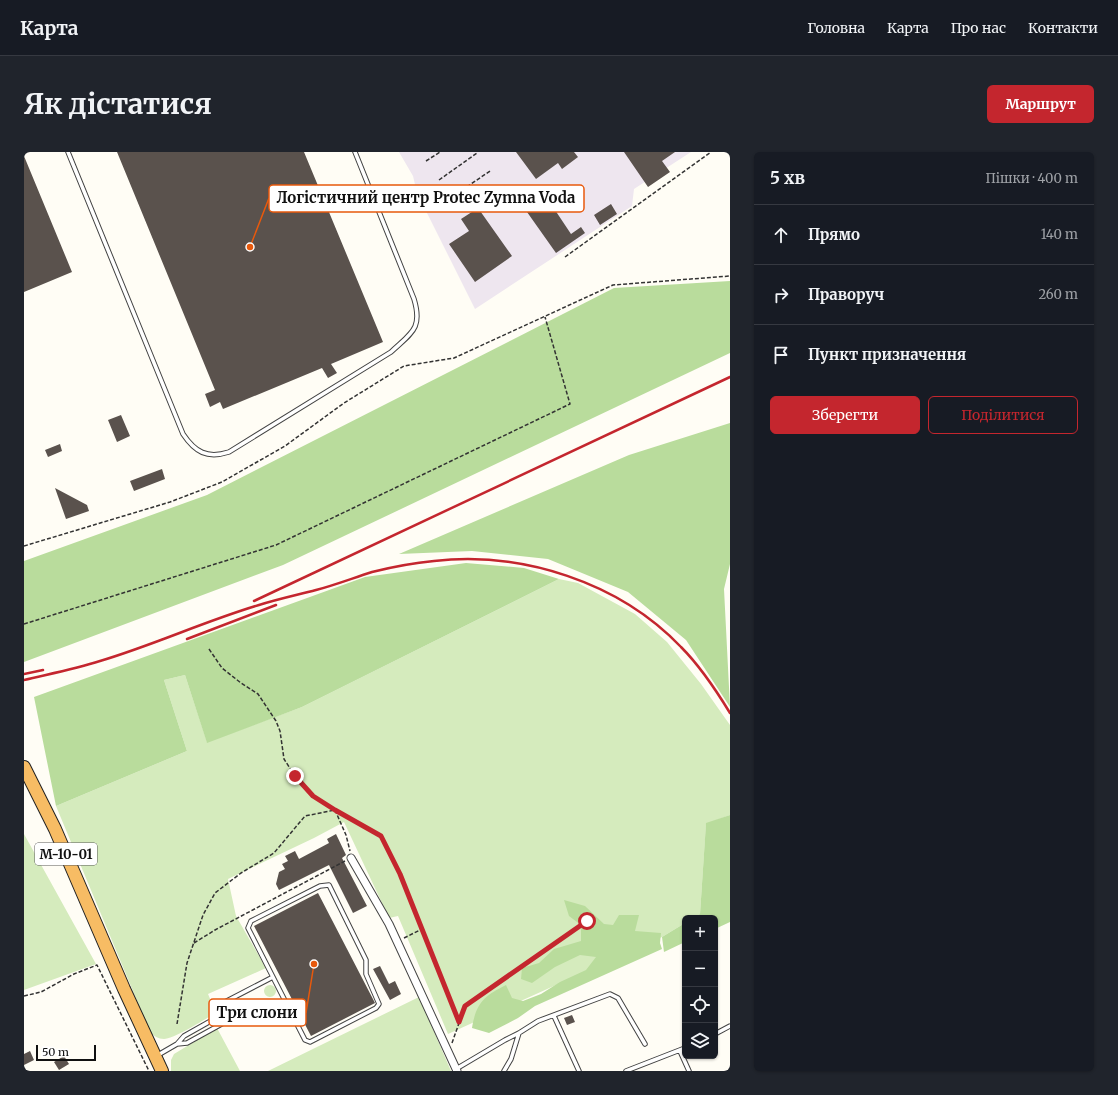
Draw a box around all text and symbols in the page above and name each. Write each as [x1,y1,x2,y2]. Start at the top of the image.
text: Карта [20,16,78,40]
text: Головна [807,19,865,37]
text: Карта [887,19,929,37]
text: Про нас [951,19,1006,37]
text: Контакти [1028,19,1098,37]
button: Маршрут [987,85,1094,123]
text: Як дістатися [24,86,212,122]
text: 5 хв [770,167,805,189]
text: Пішки · 400 m [986,170,1078,187]
callout: Логістичний центр Protec Zymna Voda [269,185,584,212]
text: Логістичний центр Protec Zymna Voda [276,188,576,207]
icon: ahead [770,224,792,246]
text: Прямо [808,225,860,244]
text: 140 m [1041,226,1078,243]
icon: right [770,284,792,306]
text: Праворуч [808,285,884,304]
text: 260 m [1038,286,1078,303]
icon: arrive [770,344,792,366]
text: Пункт призначення [808,345,966,364]
button: Зберегти [770,396,920,434]
button: Поділитися [928,396,1078,434]
route end [286,767,304,785]
road number: М-10-01 [35,843,97,865]
route start [578,912,596,930]
map controls [682,915,718,1059]
button: + [682,915,718,951]
button: − [682,951,718,987]
button: locate [682,987,718,1023]
callout: Три слони [209,999,306,1026]
text: Три слони [216,1003,298,1022]
button: layers [682,1023,718,1059]
scale bar [36,1043,96,1062]
text: 50 m [42,1045,69,1059]

